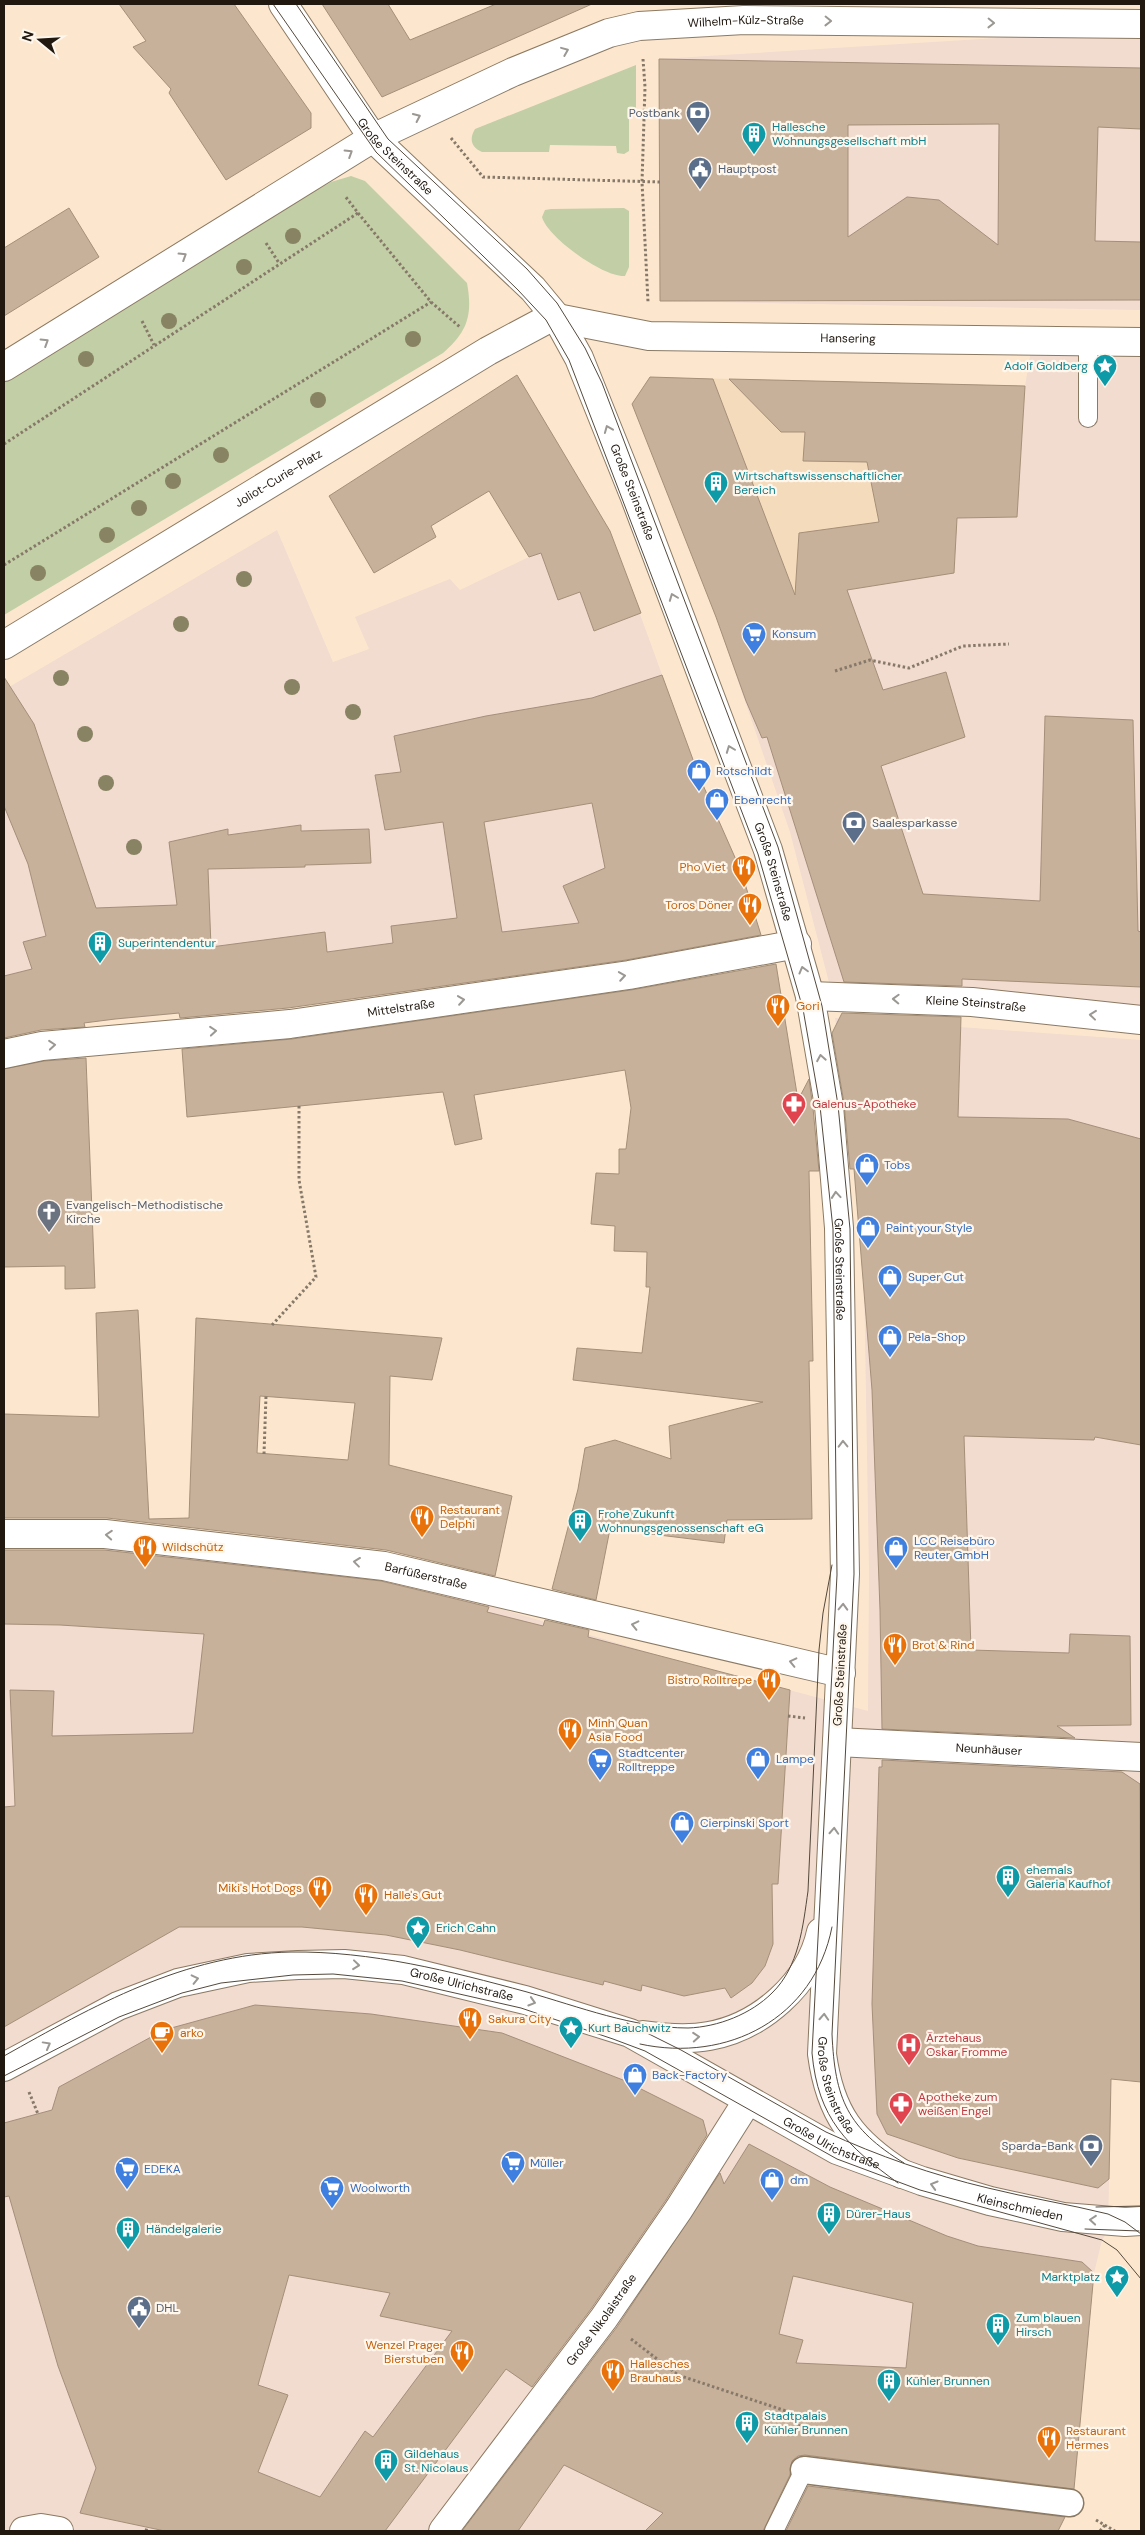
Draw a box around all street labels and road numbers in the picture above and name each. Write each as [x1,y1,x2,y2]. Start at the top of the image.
street label: Wilhelm-Külz-Straße [687,12,804,31]
street label: Große Steinstraße [354,115,437,199]
street label: Hansering [820,330,876,347]
street label: Große Steinstraße [606,441,658,543]
street label: Joliot-Curie-Platz [232,446,325,511]
street label: Große Steinstraße [750,820,796,923]
street label: Kleine Steinstraße [925,992,1027,1016]
street label: Mittelstraße [366,995,436,1021]
street label: Große Steinstraße [830,1217,849,1321]
street label: Barfüßerstraße [383,1558,469,1593]
street label: Große Steinstraße [829,1623,851,1726]
street label: Neunhäuser [955,1740,1023,1759]
street label: Große Ulrichstraße [408,1964,515,2005]
street label: Große Steinstraße [814,2036,858,2137]
street label: Große Ulrichstraße [780,2113,882,2173]
street label: Kleinschmieden [975,2190,1065,2225]
street label: Große Nikolaistraße [563,2270,640,2369]

